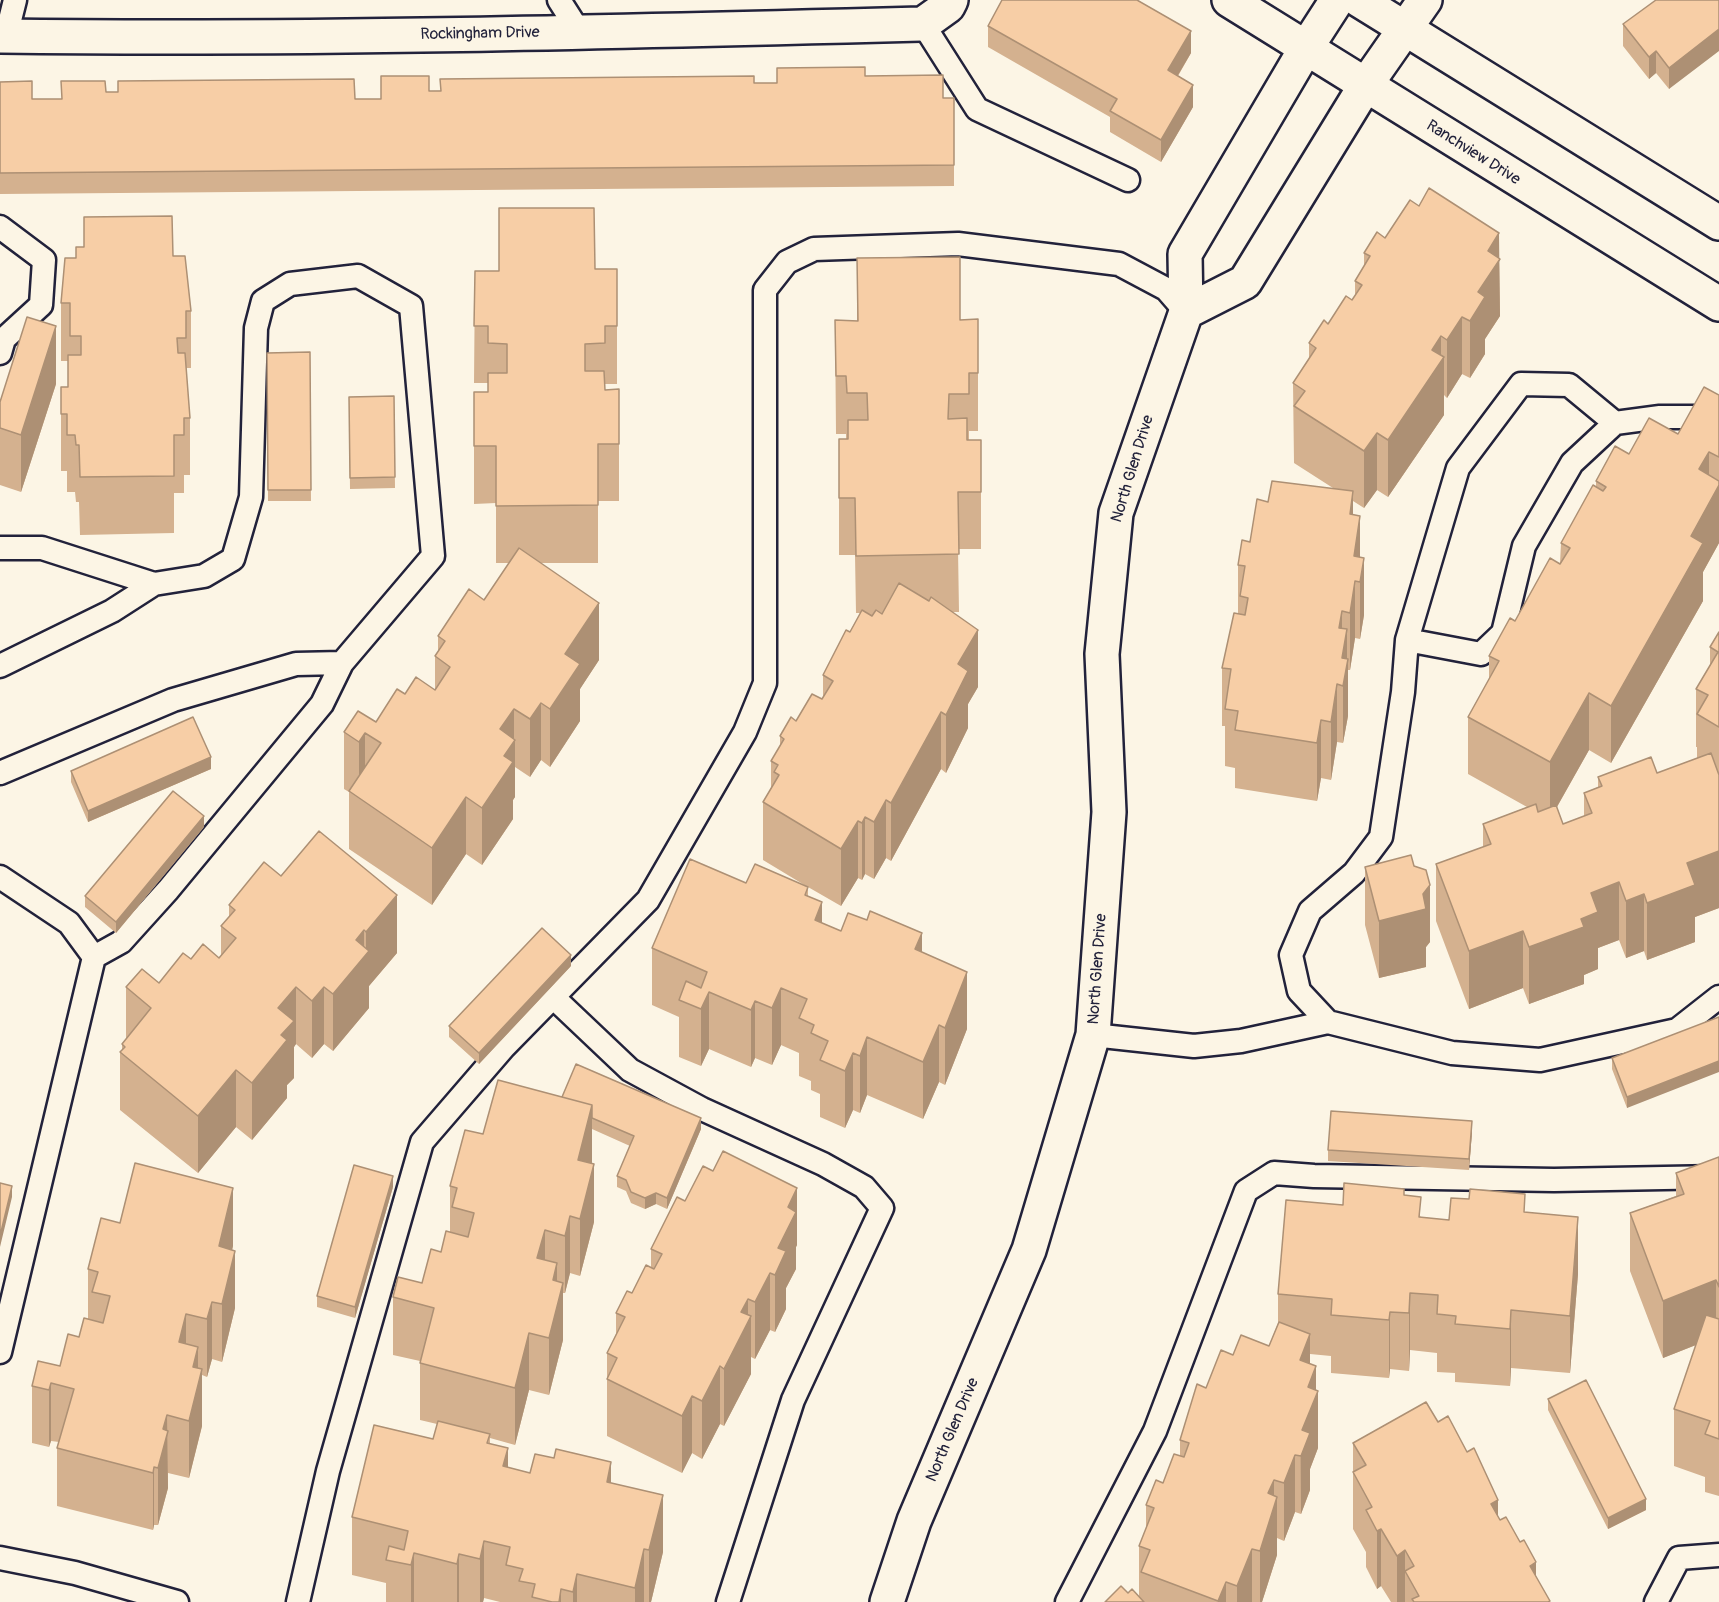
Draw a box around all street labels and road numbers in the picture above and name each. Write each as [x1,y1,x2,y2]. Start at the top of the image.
street label: Rockingham Drive [420,23,540,45]
street label: Ranchview Drive [1422,116,1524,190]
street label: North Glen Drive [1108,413,1158,525]
street label: North Glen Drive [1085,913,1111,1025]
street label: North Glen Drive [922,1375,984,1485]

